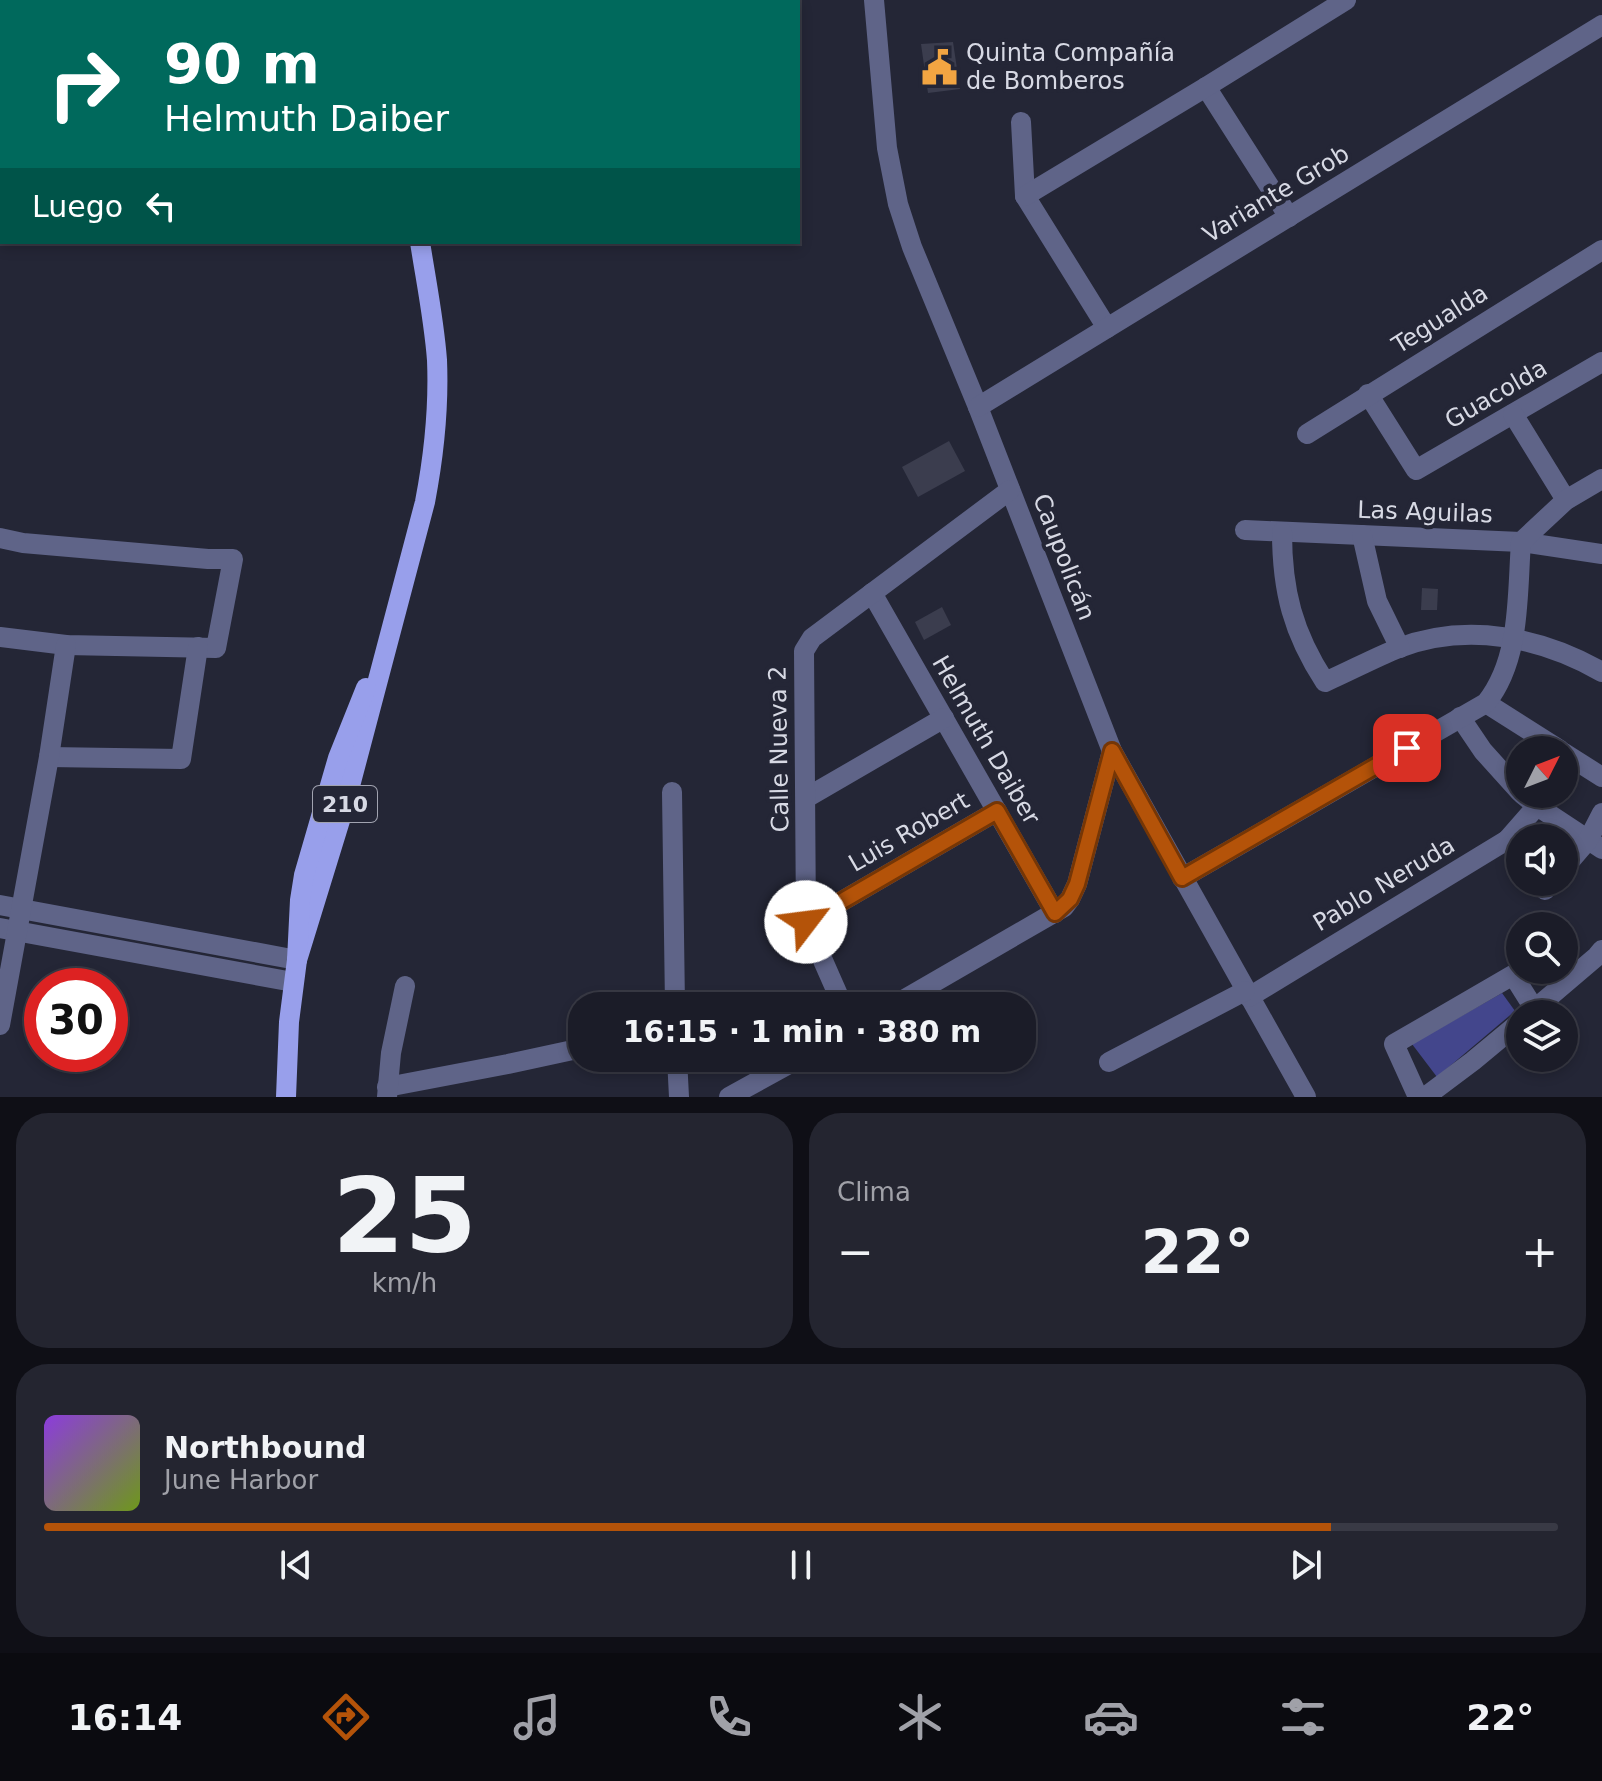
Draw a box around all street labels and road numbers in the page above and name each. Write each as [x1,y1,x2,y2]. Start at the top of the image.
street label: Variante Grob [1198,139,1354,249]
street label: Tegualda [1386,279,1493,360]
street label: Guacolda [1440,354,1552,434]
street label: Caupolicán [1027,490,1101,624]
street label: Las Aguilas [1357,496,1493,528]
street label: Helmuth Daiber [926,651,1046,829]
street label: Calle Nueva 2 [764,665,794,833]
road number: 210 [313,786,377,822]
street label: Luis Robert [844,786,974,878]
street label: Pablo Neruda [1308,831,1460,937]

